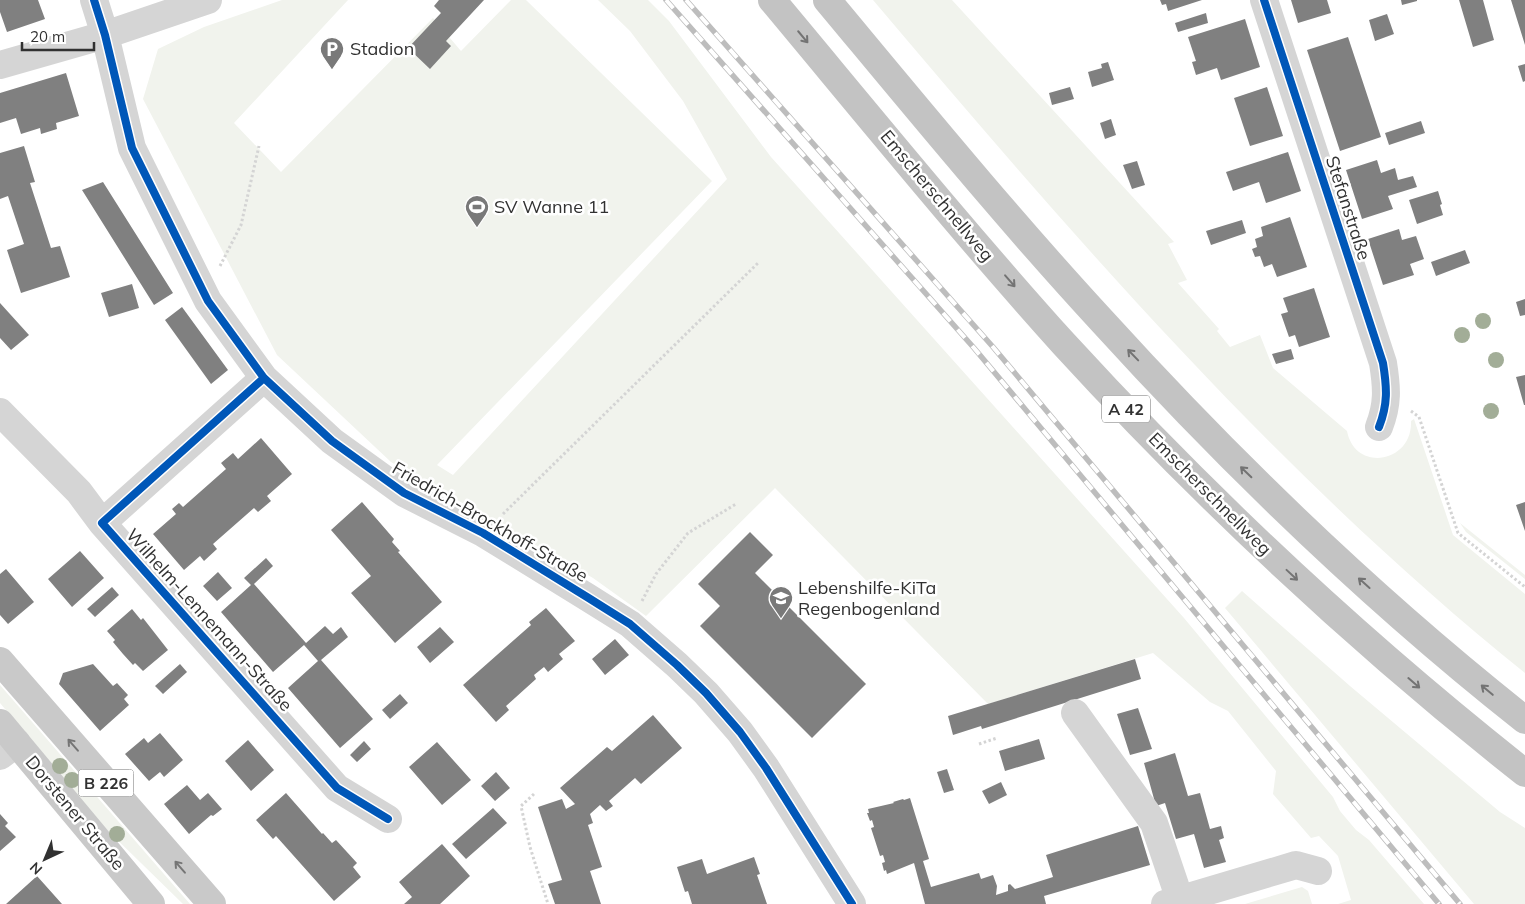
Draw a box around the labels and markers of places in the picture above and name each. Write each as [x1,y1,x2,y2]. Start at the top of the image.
parking icon: Stadion [319,36,345,70]
place label: Stadion [350,37,414,60]
sports icon: SV Wanne 11 [464,194,490,228]
place label: SV Wanne 11 [494,195,609,218]
place label: Lebenshilfe-KiTa Regenbogenland [798,576,940,620]
school or university icon: Lebenshilfe-KiTa Regenbogenland [768,585,794,619]

